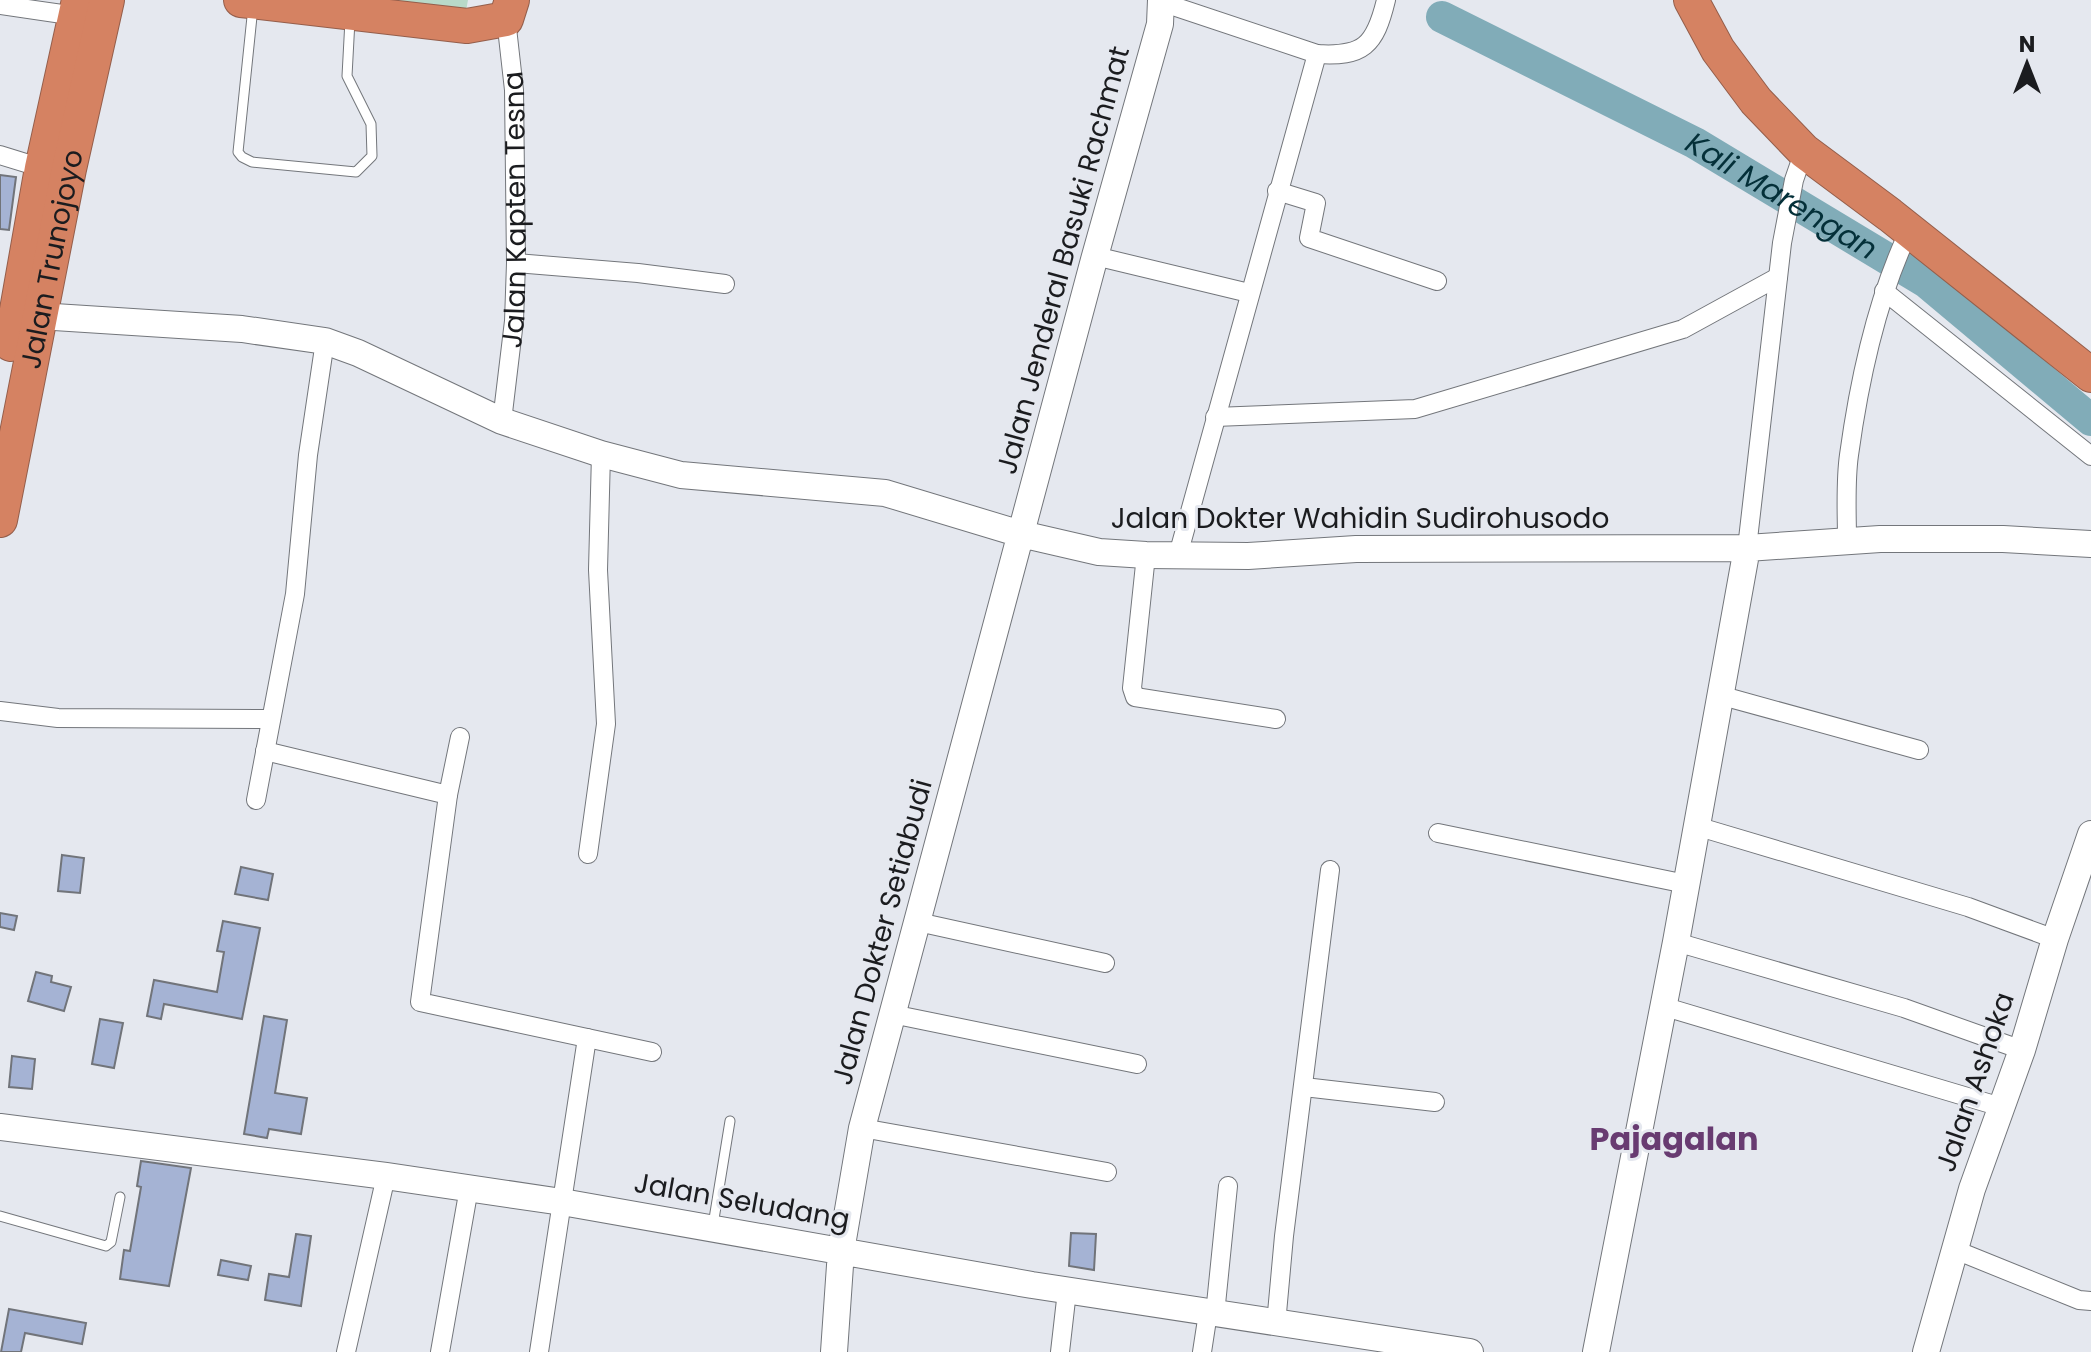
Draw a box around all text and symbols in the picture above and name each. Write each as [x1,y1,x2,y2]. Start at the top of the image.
north arrow [1987,24,2067,104]
text: N [2019,29,2035,60]
street label: Jalan Jenderal Basuki Rachmat [987,42,1139,478]
street label: Jalan Kapten Tesna [491,69,535,350]
water label: Kali Marengan [1678,121,1886,270]
street label: Jalan Trunojoyo [11,145,92,372]
street label: Jalan Dokter Wahidin Sudirohusodo [1111,499,1609,538]
street label: Jalan Dokter Setiabudi [822,775,942,1089]
street label: Jalan Ashoka [1926,987,2024,1177]
district label: Pajagalan [1589,1116,1759,1161]
street label: Jalan Seludang [631,1163,853,1239]

